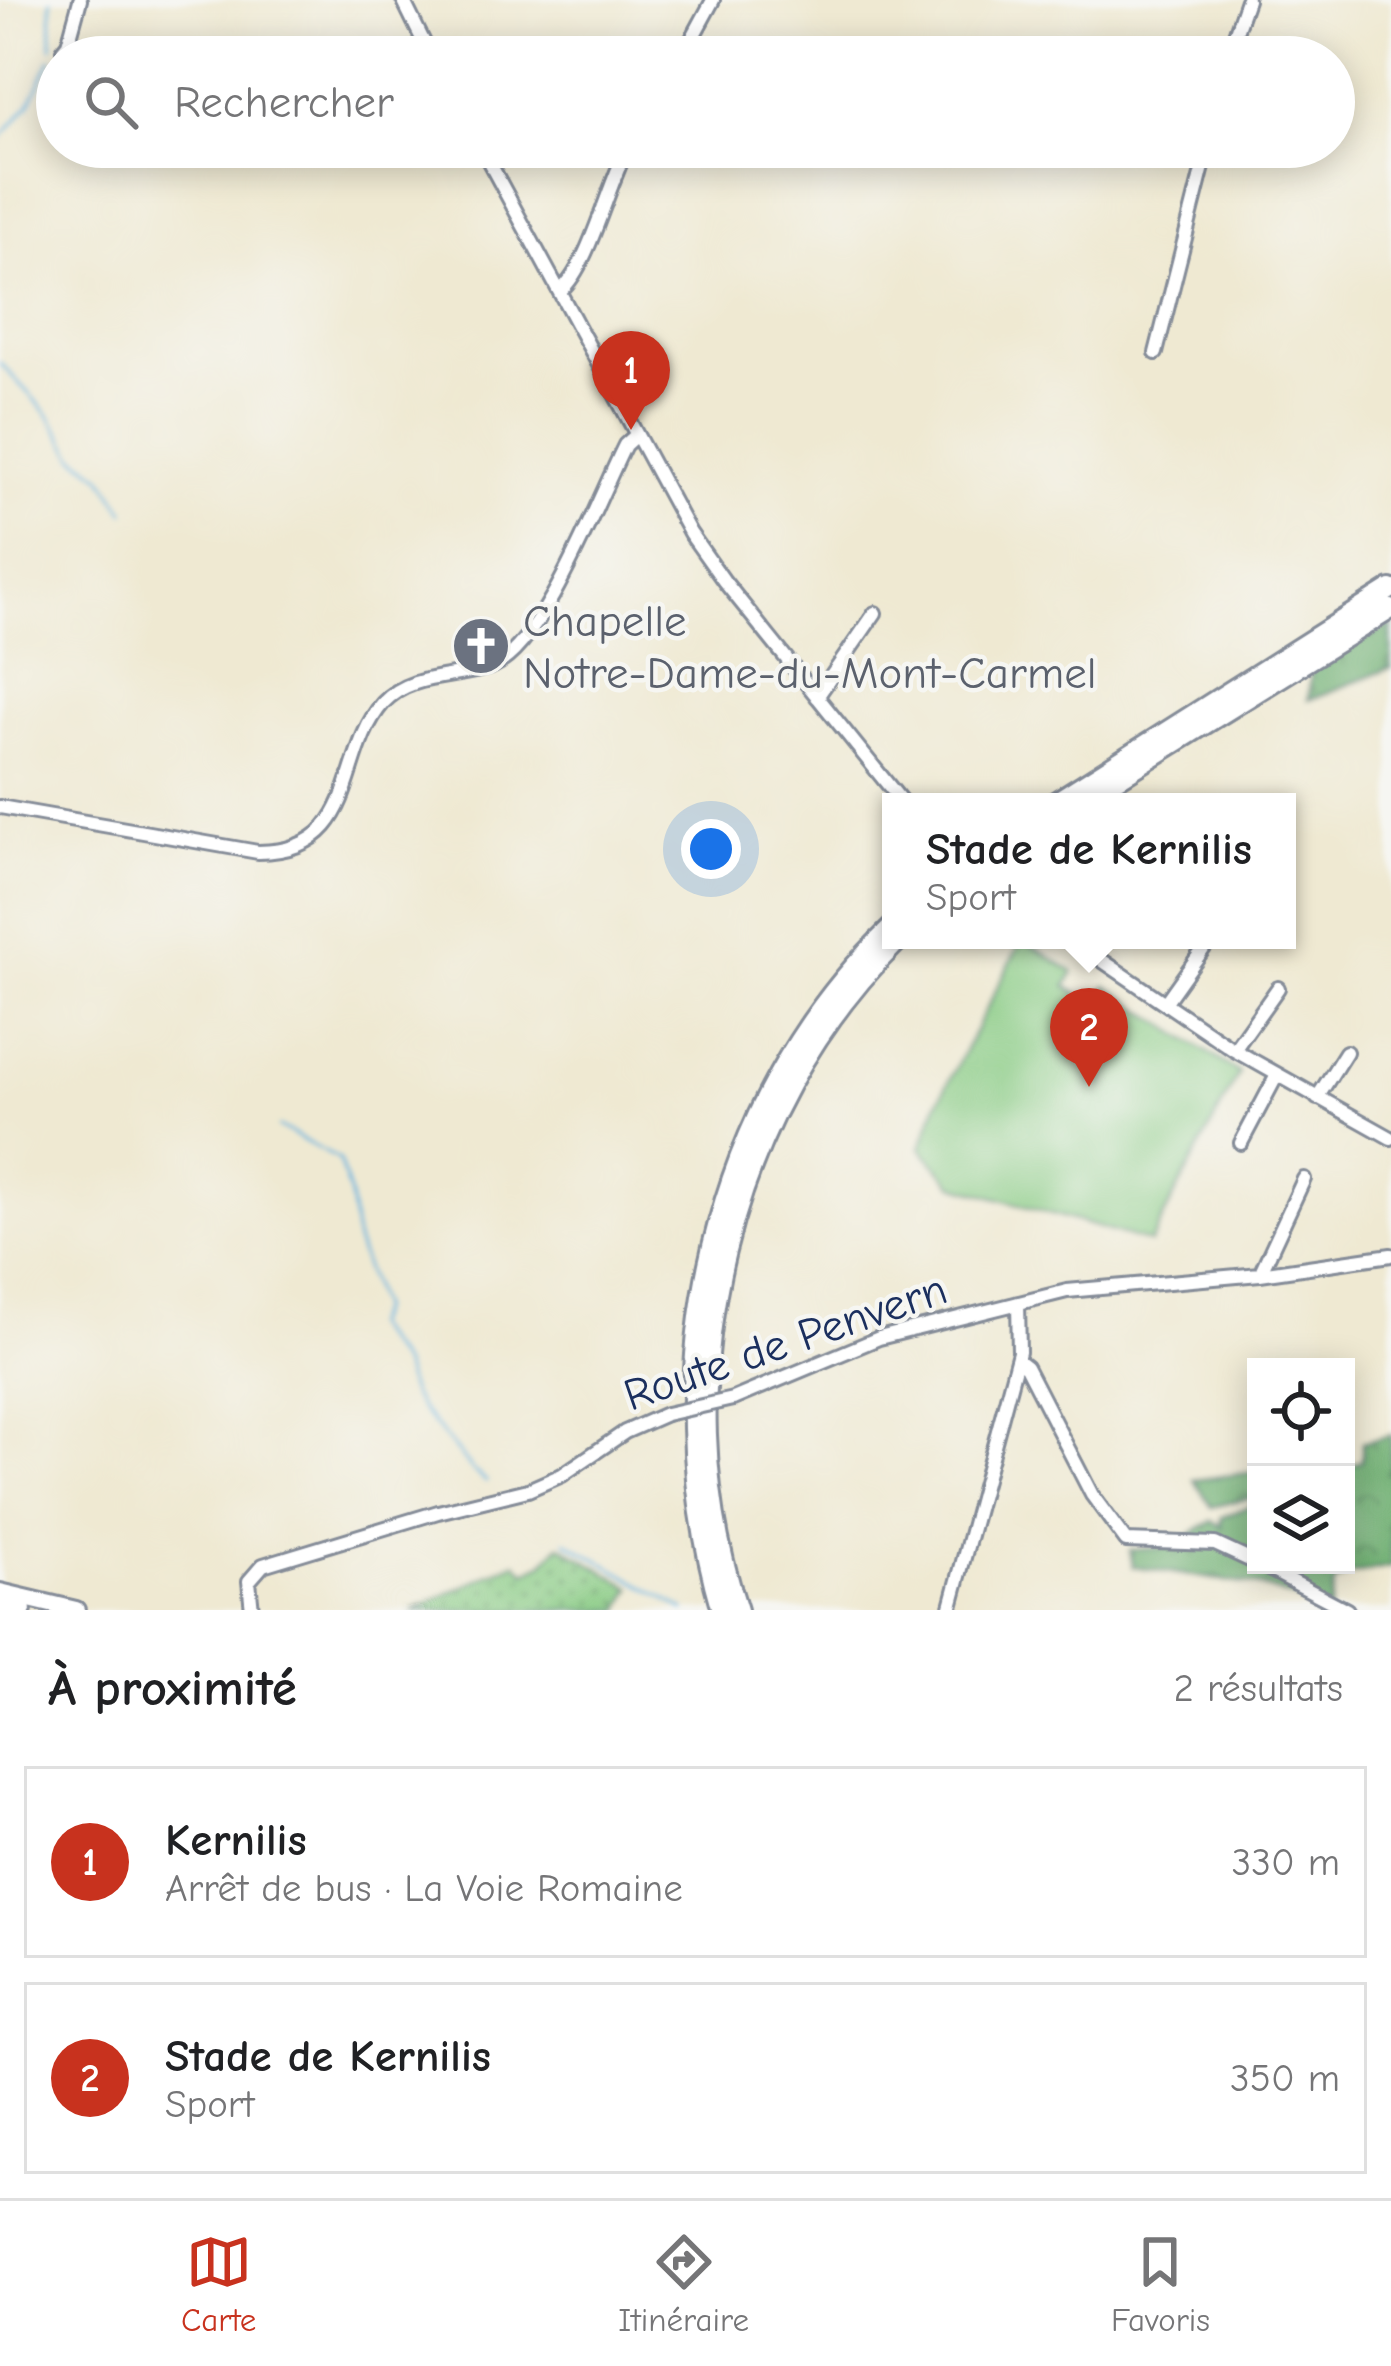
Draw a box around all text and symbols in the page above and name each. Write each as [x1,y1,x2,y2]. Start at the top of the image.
search box [36,36,1355,168]
icon: search [78,69,144,135]
text: Rechercher [174,76,394,128]
pin: 1 [592,331,670,430]
place label: Chapelle Notre-Dame-du-Mont-Carmel [523,595,1097,699]
church icon: Chapelle Notre-Dame-du-Mont-Carmel [450,615,512,677]
popup [882,793,1296,949]
your location [681,819,741,879]
text: Stade de Kernilis [926,823,1252,875]
text: Sport [926,875,1016,920]
pin: 2 [1050,988,1128,1087]
street label: Route de Penvern [617,1262,953,1421]
map controls [1247,1358,1355,1574]
button: locate [1247,1358,1355,1466]
button: layers [1247,1466,1355,1574]
text: À proximité [48,1659,297,1718]
text: 2 résultats [1174,1666,1343,1711]
text: Kernilis [165,1814,307,1866]
text: 1 [82,1840,98,1885]
text: 330 m [1232,1840,1340,1885]
text: Arrêt de bus · La Voie Romaine [165,1866,683,1911]
text: Stade de Kernilis [165,2030,491,2082]
text: 2 [80,2056,100,2101]
text: 350 m [1230,2056,1340,2101]
text: Sport [165,2082,255,2127]
tab: Carte [181,2229,256,2339]
tab: Itinéraire [618,2229,749,2339]
tab: Favoris [1111,2229,1210,2339]

